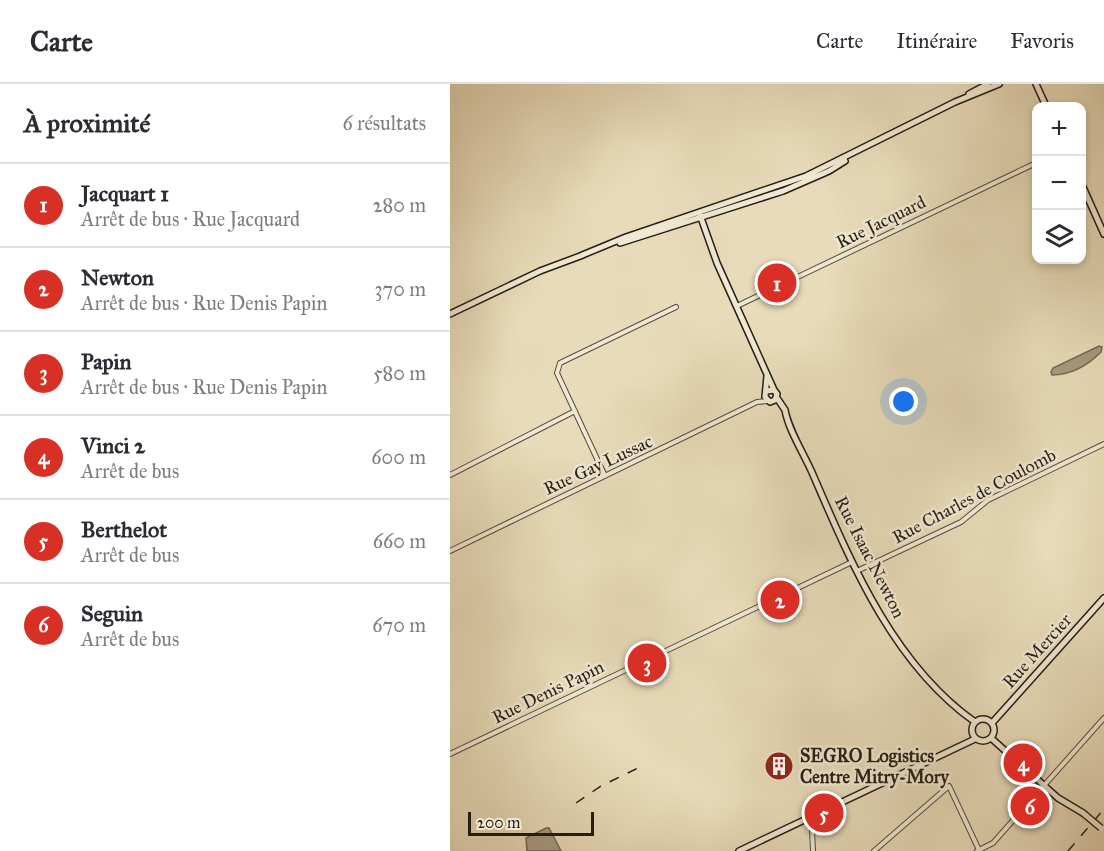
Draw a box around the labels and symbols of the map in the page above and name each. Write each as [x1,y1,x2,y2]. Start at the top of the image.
street label: Rue Jacquard [833,191,930,254]
pin: 1 [758,260,796,306]
your location [889,387,918,416]
street label: Rue Gay Lussac [540,430,656,500]
street label: Rue Charles de Coulomb [889,443,1060,548]
street label: Rue Isaac Newton [830,492,910,622]
pin: 2 [760,578,800,622]
street label: Rue Mercier [998,609,1076,693]
pin: 3 [628,640,666,686]
street label: Rue Denis Papin [489,655,608,729]
pin: 4 [1004,740,1042,786]
place label: SEGRO Logistics Centre Mitry-Mory [800,745,950,789]
building icon: SEGRO Logistics Centre Mitry-Mory [763,750,795,782]
pin: 6 [1010,784,1050,828]
pin: 5 [804,790,844,836]
scale bar [468,809,594,836]

